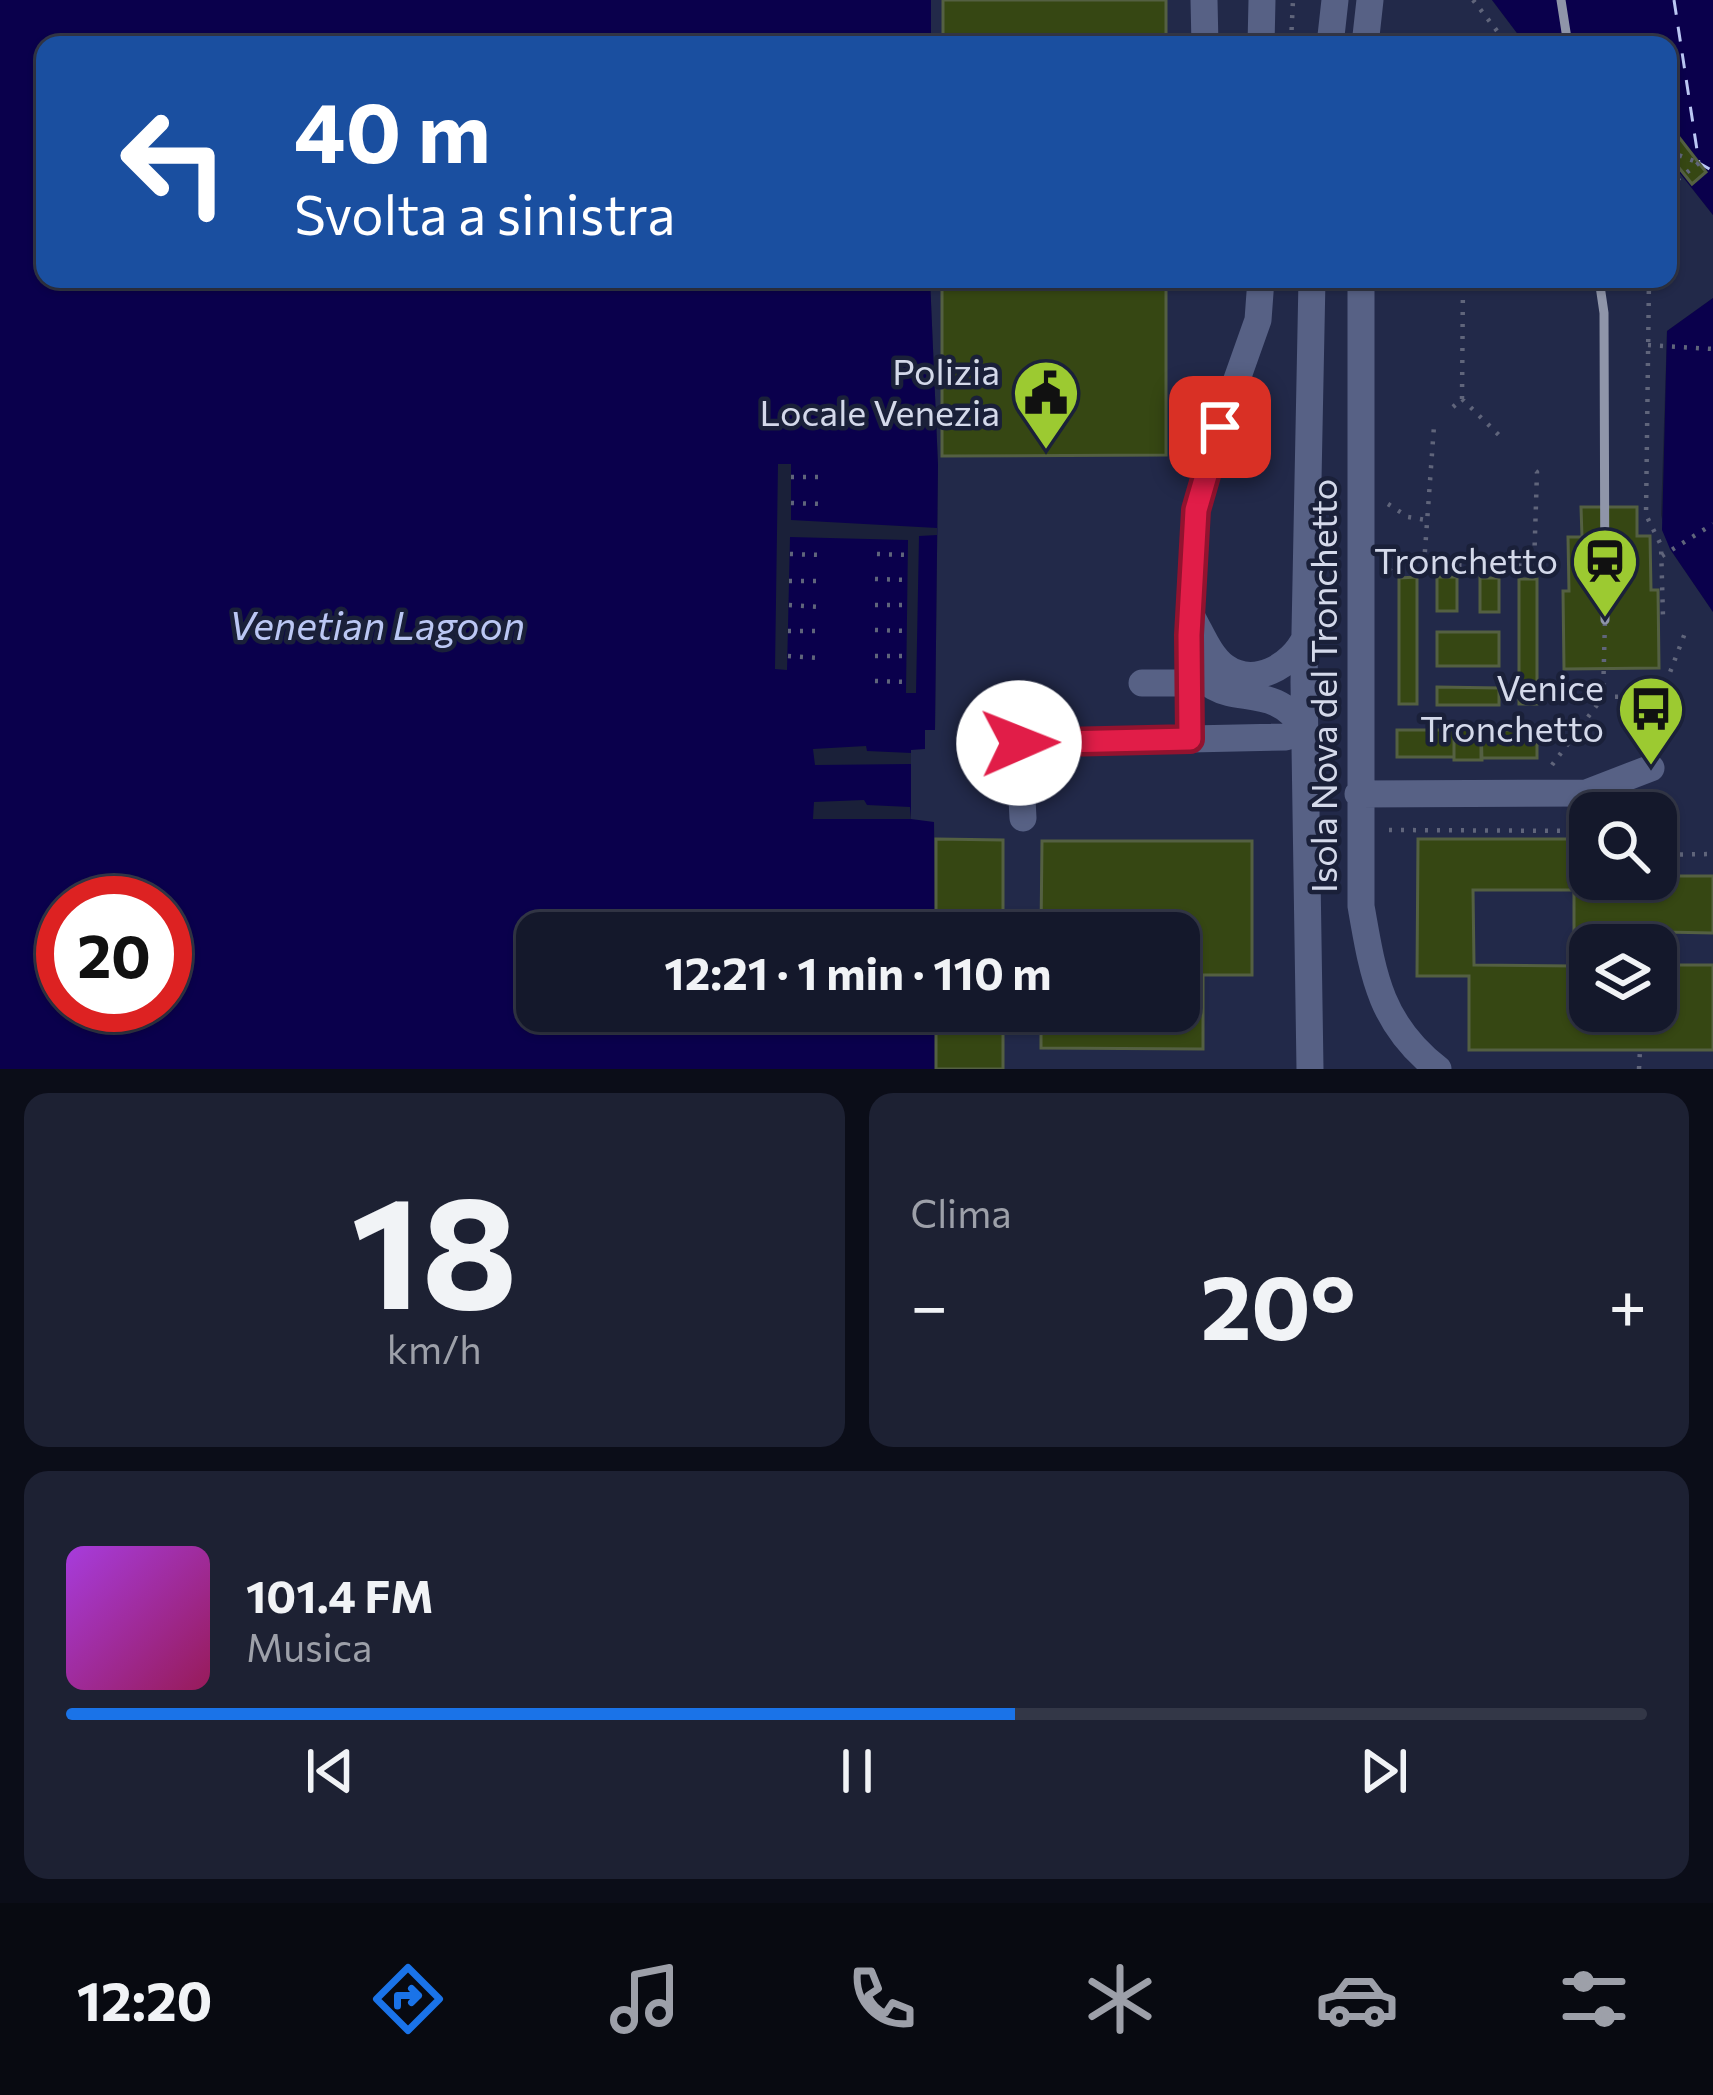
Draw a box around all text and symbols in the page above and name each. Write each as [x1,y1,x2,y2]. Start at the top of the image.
text: 40 m [294,78,491,180]
icon: left [96,84,252,240]
text: Svolta a sinistra [294,180,676,246]
place label: Polizia Locale Venezia [759,348,1000,433]
public building icon: Polizia Locale Venezia [1011,358,1081,452]
pin [1169,376,1271,478]
icon: arrive [1187,394,1253,460]
street label: Isola Nova del Tronchetto [1300,479,1344,893]
station icon: Tronchetto [1570,526,1640,620]
place label: Tronchetto [1374,537,1558,581]
water label: Venetian Lagoon [229,600,525,648]
place label: Venice Tronchetto [1420,664,1604,749]
bus stop icon: Venice Tronchetto [1616,674,1686,768]
position arrow [956,680,1082,806]
map controls [1569,792,1677,1032]
button: search [1569,792,1677,900]
speed limit sign: 20 [36,876,192,1032]
button: layers [1569,924,1677,1032]
text: 12:21 · 1 min · 110 m [664,944,1052,999]
text: 18 [351,1150,518,1341]
text: Clima [911,1188,1012,1236]
text: 20° [1200,1248,1356,1359]
text: − [911,1263,948,1344]
text: + [1608,1263,1647,1344]
text: km/h [387,1324,482,1372]
text: 101.4 FM [246,1567,434,1622]
text: Musica [246,1622,372,1670]
icon: previous [297,1738,363,1804]
icon: pause [824,1738,890,1804]
icon: next [1351,1738,1417,1804]
icon: directions [366,1957,450,2041]
icon: music [603,1957,687,2041]
icon: phone [840,1957,924,2041]
icon: climate [1078,1957,1162,2041]
icon: car [1315,1957,1399,2041]
icon: filters [1552,1957,1636,2041]
text: 12:20 [77,1966,212,2032]

